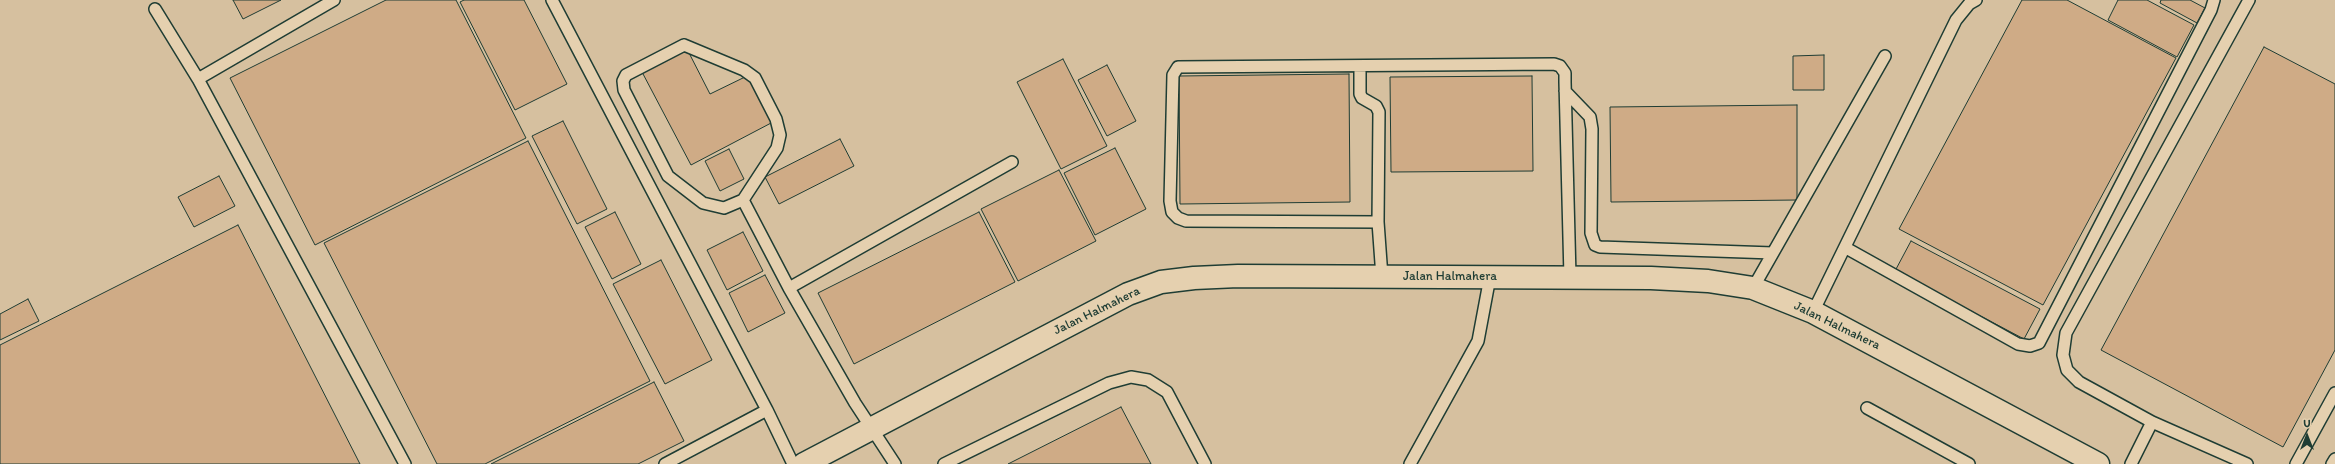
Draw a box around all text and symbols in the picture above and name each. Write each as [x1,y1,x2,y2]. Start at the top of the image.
street label: Jalan Halmahera [1403,269,1497,285]
street label: Jalan Halmahera [1051,283,1143,339]
street label: Jalan Halmahera [1791,298,1883,354]
north arrow [2287,416,2327,456]
text: U [2303,417,2311,430]

